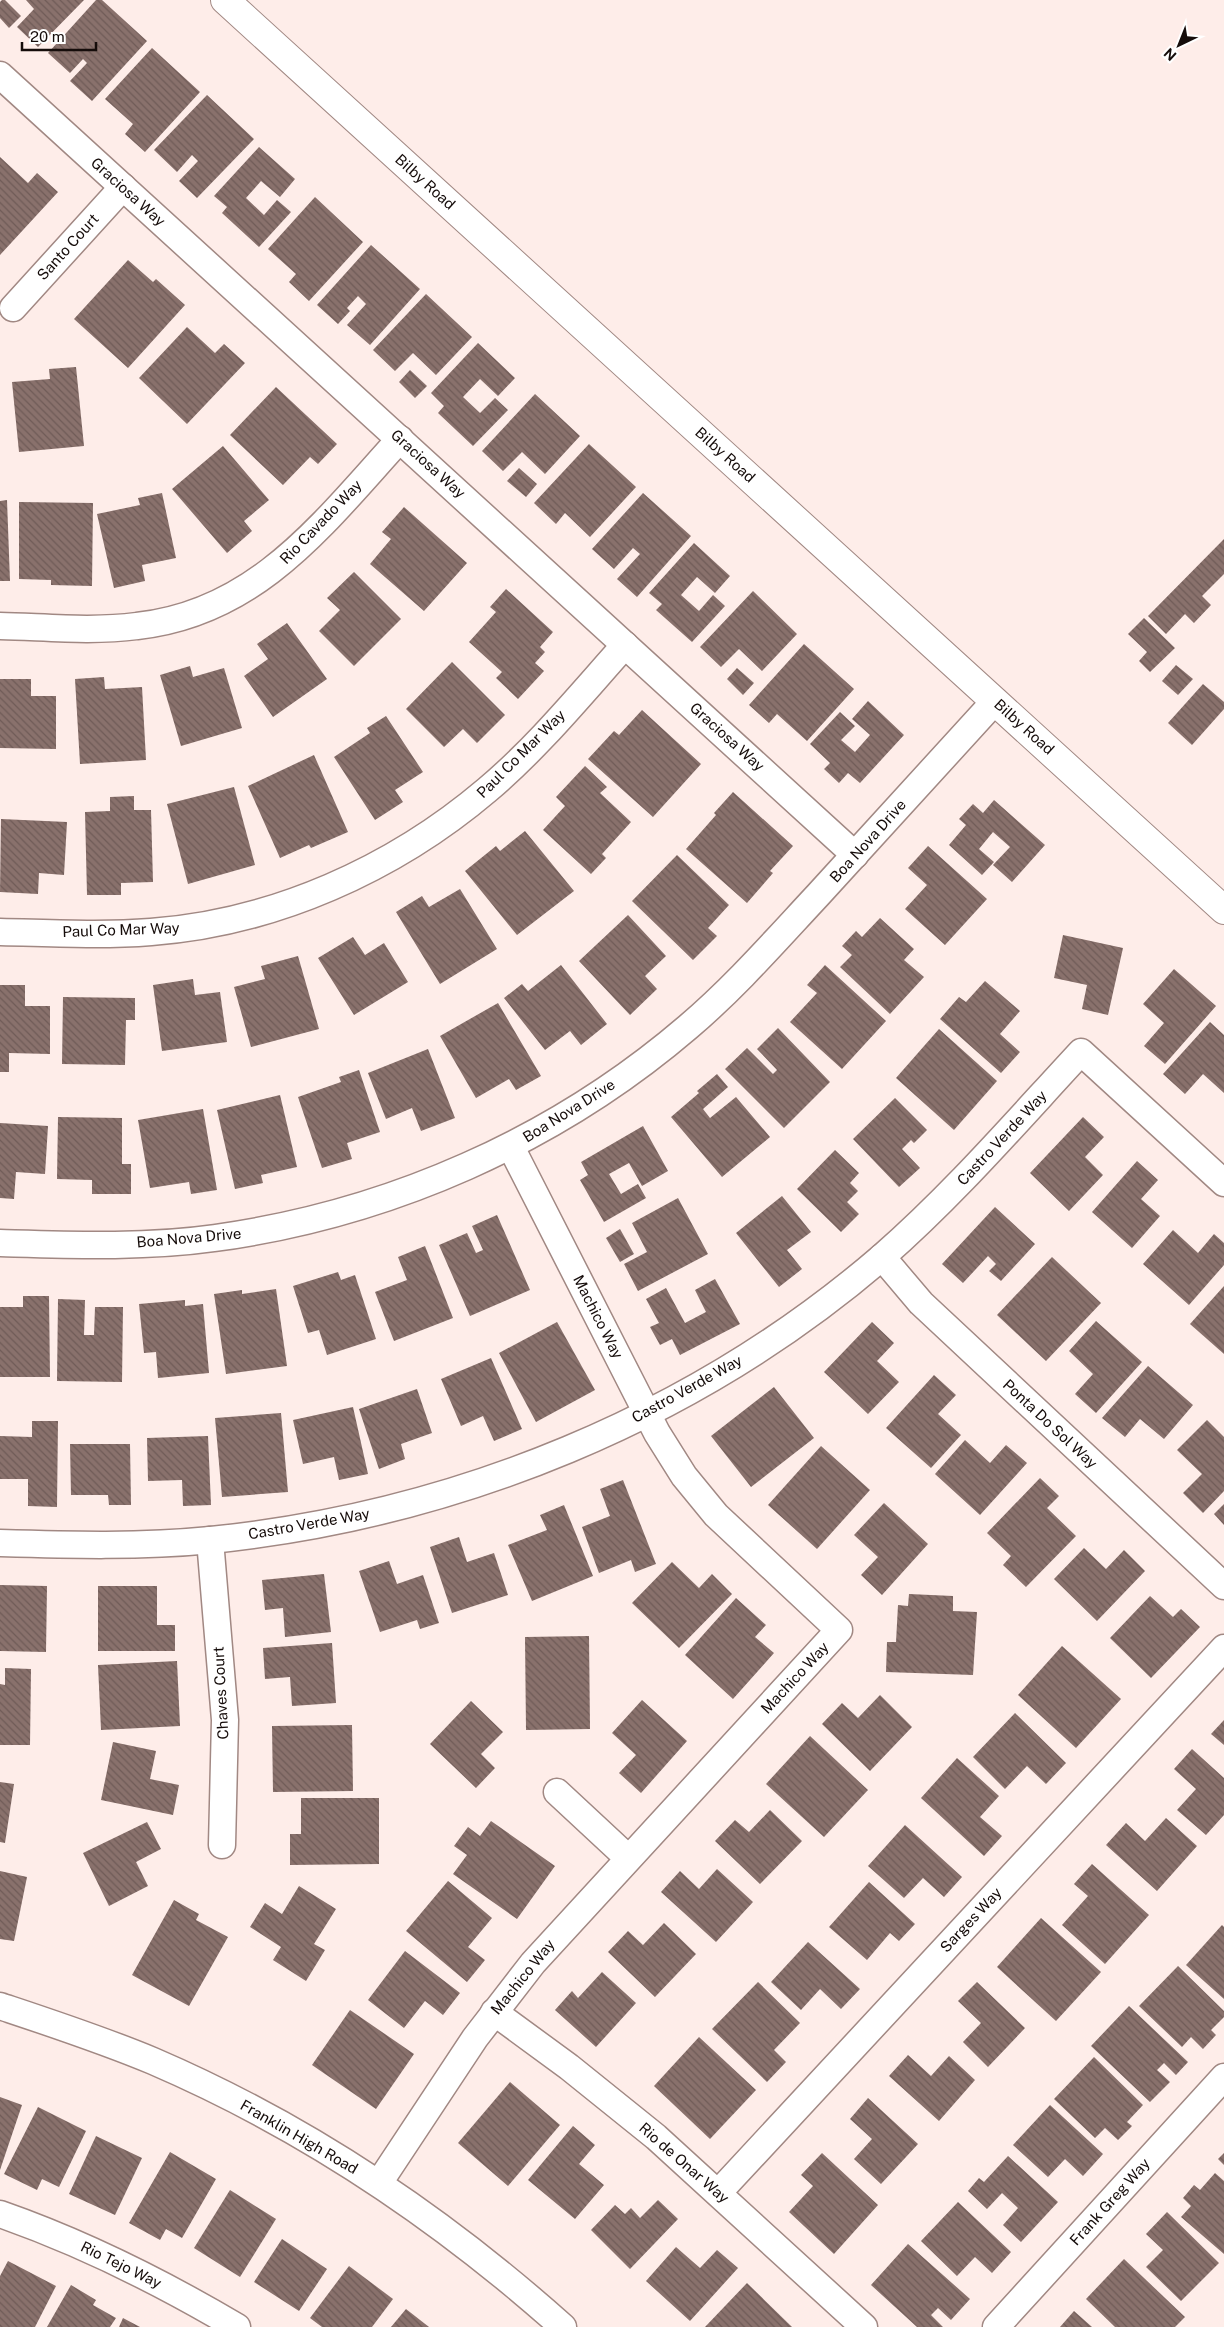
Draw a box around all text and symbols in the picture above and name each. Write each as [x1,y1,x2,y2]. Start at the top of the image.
scale bar [22,20,96,52]
north arrow [1154,20,1204,70]
text: 20 m [30,28,65,45]
text: N [1161,45,1180,64]
street label: Bilby Road [392,150,459,213]
street label: Graciosa Way [88,154,169,229]
street label: Santo Court [33,210,102,283]
street label: Bilby Road [692,423,759,486]
street label: Graciosa Way [388,426,469,501]
street label: Rio Cavado Way [276,476,365,567]
street label: Bilby Road [991,695,1058,758]
street label: Graciosa Way [687,699,768,774]
street label: Paul Co Mar Way [473,706,568,801]
street label: Boa Nova Drive [826,796,909,885]
street label: Paul Co Mar Way [62,919,180,940]
street label: Boa Nova Drive [520,1075,618,1146]
street label: Castro Verde Way [953,1087,1050,1188]
street label: Boa Nova Drive [136,1224,242,1251]
street label: Machico Way [570,1272,627,1361]
street label: Castro Verde Way [629,1351,745,1426]
street label: Ponta Do Sol Way [1000,1376,1101,1472]
street label: Castro Verde Way [247,1504,371,1543]
street label: Machico Way [757,1638,832,1717]
street label: Chaves Court [210,1646,231,1740]
street label: Sarges Way [936,1884,1005,1955]
street label: Machico Way [487,1936,558,2018]
street label: Franklin High Road [237,2096,361,2177]
street label: Rio de Onar Way [636,2119,733,2206]
street label: Frank Greg Way [1066,2155,1153,2249]
street label: Rio Tejo Way [78,2238,164,2291]

